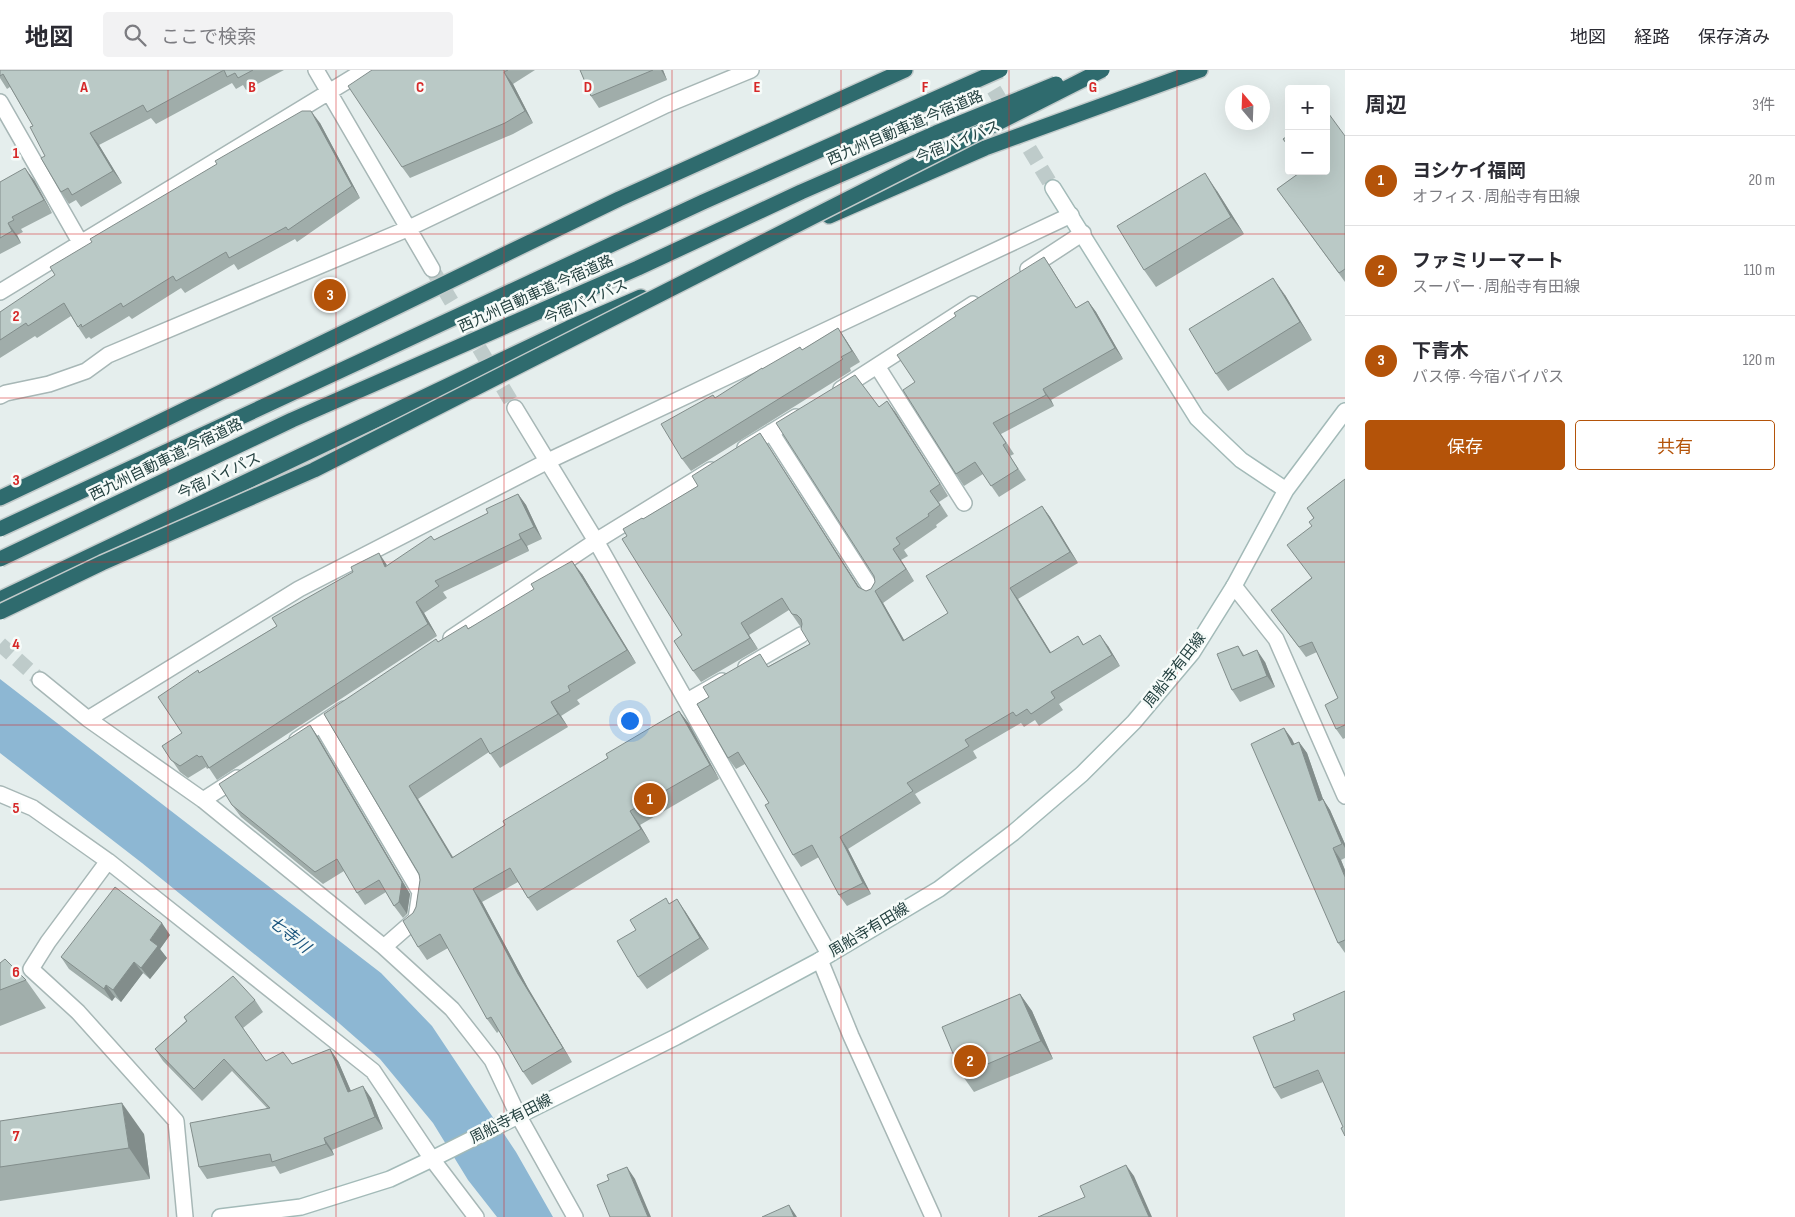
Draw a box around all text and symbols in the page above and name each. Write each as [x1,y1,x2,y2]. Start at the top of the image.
search box [103,12,453,57]
icon: search [121,21,149,49]
text: 地図 [25,23,73,52]
text: ここで検索 [161,26,256,49]
text: 地図 [1570,27,1606,48]
text: 経路 [1634,27,1670,48]
text: 保存済み [1698,27,1770,48]
text: A [79,78,88,97]
text: B [248,78,256,97]
text: C [416,78,424,97]
text: D [584,78,592,97]
text: E [754,78,761,97]
text: F [922,78,929,97]
text: G [1089,78,1097,97]
north arrow [1225,85,1270,130]
map controls [1285,85,1330,175]
button: + [1285,85,1330,130]
street label: 西九州自動車道;今宿道路 [824,86,986,170]
text: 周辺 [1365,93,1407,118]
text: 3件 [1752,96,1775,115]
street label: 今宿バイパス [913,116,1003,168]
button: − [1285,130,1330,175]
text: 1 [13,144,20,163]
text: ヨシケイ福岡 [1412,160,1526,183]
text: 1 [1378,171,1384,190]
text: 20 m [1748,171,1775,190]
text: オフィス · 周船寺有田線 [1412,188,1580,207]
text: ファミリーマート [1412,250,1564,273]
street label: 西九州自動車道;今宿道路 [455,251,617,337]
text: 2 [1377,261,1385,280]
text: 110 m [1744,261,1775,280]
street label: 今宿バイパス [541,275,631,329]
pin: 3 [314,276,346,314]
text: スーパー · 周船寺有田線 [1412,278,1580,297]
text: 2 [12,307,20,326]
text: 下青木 [1412,340,1469,363]
text: 3 [1377,351,1385,370]
text: 120 m [1743,351,1775,370]
text: バス停 · 今宿バイパス [1412,368,1564,387]
street label: 西九州自動車道;今宿道路 [86,415,246,505]
button: 保存 [1365,420,1565,470]
button: 共有 [1575,420,1775,470]
street label: 今宿バイパス [174,448,264,504]
text: 3 [12,471,20,490]
street label: 周船寺有田線 [1140,629,1210,711]
text: 4 [12,635,20,654]
your location [617,708,643,734]
pin: 1 [634,780,666,818]
text: 5 [12,799,20,818]
street label: 周船寺有田線 [826,899,912,961]
water label: 七寺川 [264,913,315,959]
text: 6 [12,963,20,982]
pin: 2 [954,1042,986,1080]
street label: 周船寺有田線 [467,1090,555,1148]
text: 7 [13,1127,20,1146]

